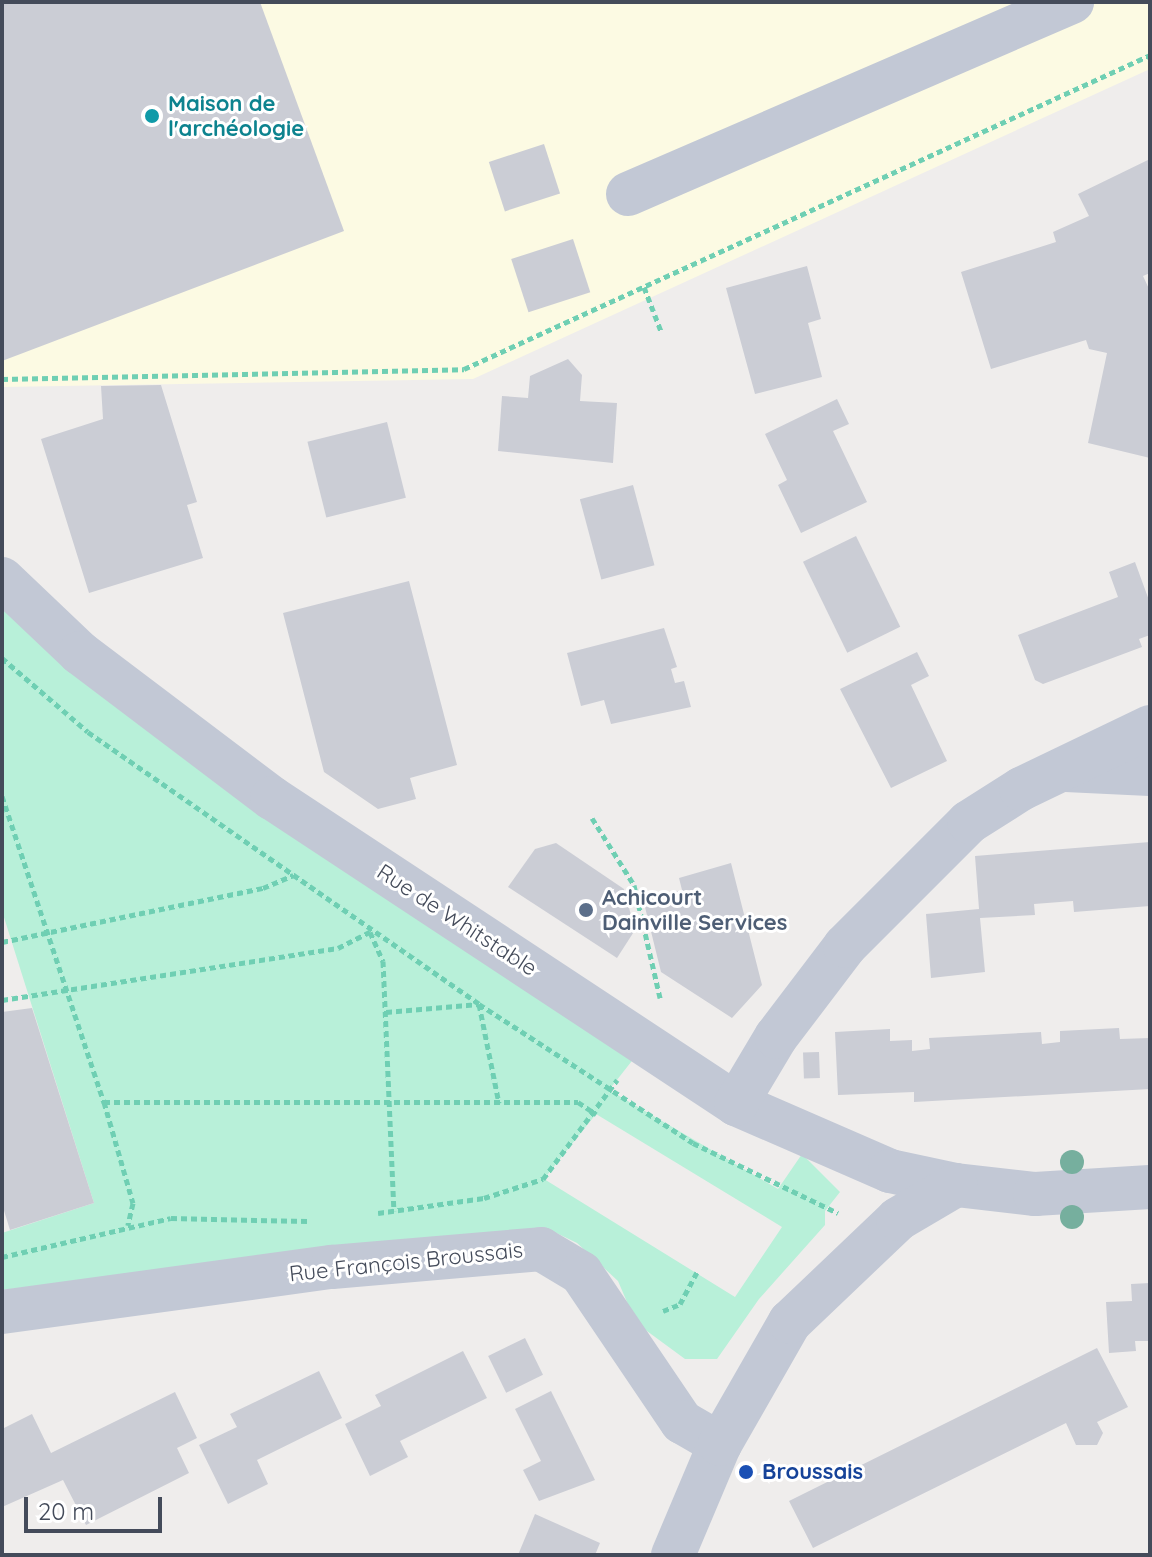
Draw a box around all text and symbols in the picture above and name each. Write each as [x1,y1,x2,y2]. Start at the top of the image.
place label: Maison de l'archéologie [168,90,304,142]
marker: Maison de l'archéologie [143,107,161,125]
street label: Rue de Whitstable [372,858,542,982]
place label: Achicourt Dainville Services [602,884,787,936]
marker: Achicourt Dainville Services [577,901,595,919]
street label: Rue François Broussais [288,1237,524,1287]
place label: Broussais [762,1459,863,1485]
marker: Broussais [737,1463,755,1481]
scale bar [28,1481,166,1531]
text: 20 m [38,1496,94,1526]

